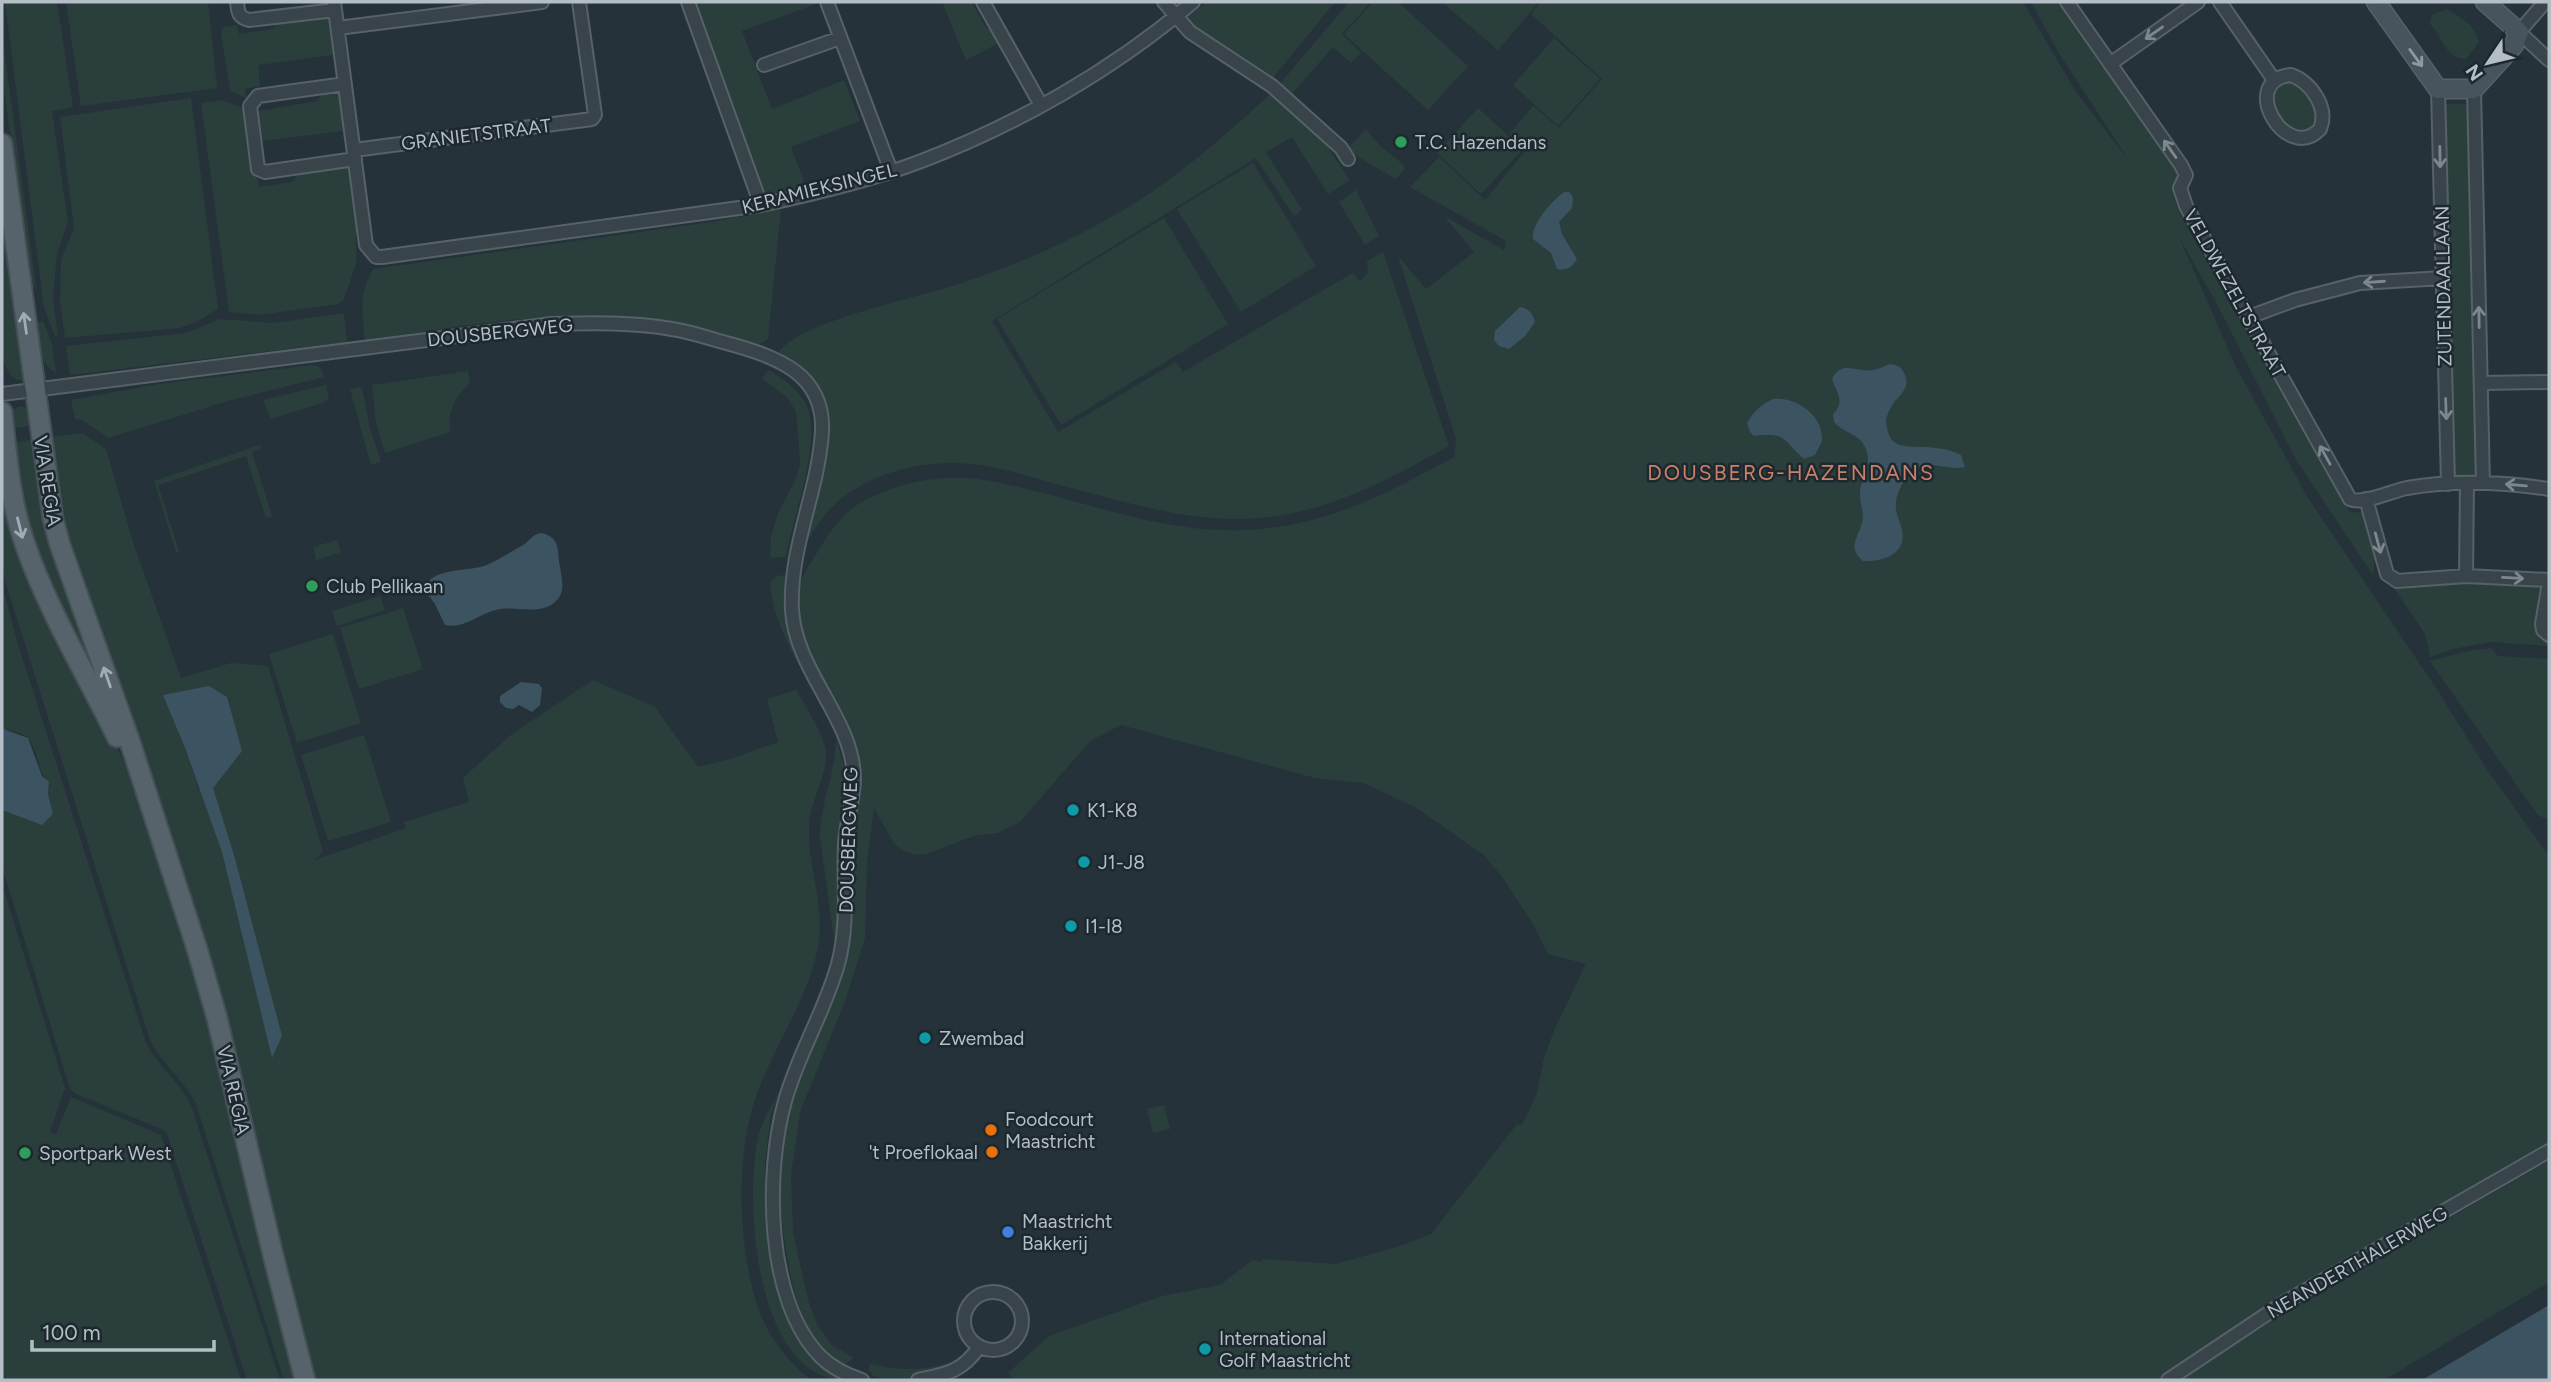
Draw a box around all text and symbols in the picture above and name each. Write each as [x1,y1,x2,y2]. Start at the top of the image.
one-way arrow [2145,26,2164,40]
north arrow [2453,28,2523,98]
one-way arrow [2408,48,2423,67]
text: N [2461,60,2488,85]
street label: GRANIETSTRAAT [400,114,553,155]
place label: T.C. Hazendans [1415,131,1546,154]
marker: T.C. Hazendans [1393,134,1409,150]
one-way arrow [2163,140,2177,159]
one-way arrow [2434,145,2447,168]
street label: KERAMIEKSINGEL [739,158,899,219]
street label: VELDWEZELTSTRAAT [2179,205,2291,382]
street label: ZUTENDAALLAAN [2431,205,2456,367]
one-way arrow [2364,276,2386,289]
one-way arrow [2473,306,2486,329]
one-way arrow [19,313,32,335]
street label: DOUSBERGWEG [426,313,574,352]
one-way arrow [2439,397,2453,420]
street label: VIA REGIA [29,434,66,528]
one-way arrow [2318,446,2332,466]
district label: DOUSBERG-HAZENDANS [1647,460,1935,485]
one-way arrow [2506,478,2528,491]
one-way arrow [14,516,27,539]
one-way arrow [2372,531,2385,553]
one-way arrow [2502,572,2525,585]
place label: Club Pellikaan [326,575,443,598]
marker: Club Pellikaan [304,578,320,594]
one-way arrow [100,667,112,689]
street label: DOUSBERGWEG [834,767,863,913]
place label: K1-K8 [1087,799,1138,822]
marker: K1-K8 [1065,802,1081,818]
place label: J1-J8 [1098,851,1145,874]
marker: J1-J8 [1076,854,1092,870]
place label: I1-I8 [1085,915,1123,938]
marker: I1-I8 [1063,918,1079,934]
place label: Zwembad [939,1027,1024,1050]
marker: Zwembad [917,1030,933,1046]
street label: VIA REGIA [212,1043,255,1137]
place label: Foodcourt Maastricht [1005,1108,1095,1153]
marker: Foodcourt Maastricht [983,1122,999,1138]
place label: 't Proeflokaal [869,1141,978,1164]
place label: Sportpark West [39,1142,172,1165]
marker: 't Proeflokaal [984,1144,1000,1160]
marker: Sportpark West [17,1145,33,1161]
street label: NEANDERTHALERWEG [2263,1201,2451,1323]
place label: Maastricht Bakkerij [1022,1210,1112,1255]
marker: Maastricht Bakkerij [1000,1224,1016,1240]
scale bar [32,1308,214,1352]
text: 100 m [42,1320,101,1345]
place label: International Golf Maastricht [1219,1327,1351,1372]
marker: International Golf Maastricht [1197,1341,1213,1357]

